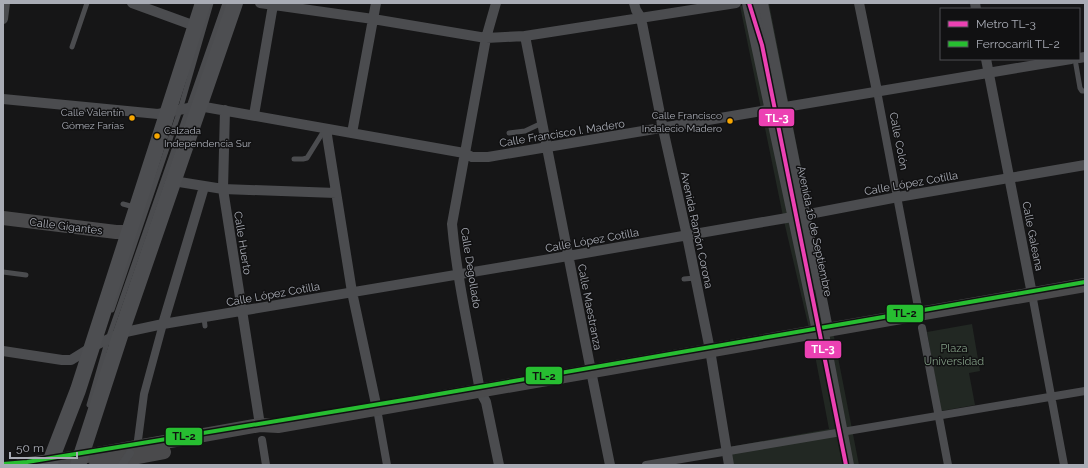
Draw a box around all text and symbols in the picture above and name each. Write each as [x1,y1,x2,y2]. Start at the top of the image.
legend [940,8,1080,60]
text: Metro TL-3 [976,17,1036,31]
text: Ferrocarril TL-2 [976,37,1060,51]
place label: Calle Valentín Gómez Farías [61,107,124,131]
line badge: TL-3 [758,108,795,127]
place label: Calle Francisco Indalecio Madero [642,110,722,134]
street label: Calle Colón [887,111,911,171]
text: TL-3 [765,112,789,125]
marker: Calle Valentín Gómez Farías [127,113,137,123]
marker: Calle Francisco Indalecio Madero [725,116,735,126]
street label: Calle Francisco I. Madero [498,117,626,150]
place label: Calzada Independencia Sur [164,125,252,149]
marker: Calzada Independencia Sur [152,131,162,141]
street label: Avenida 16 de Septiembre [794,165,835,298]
street label: Calle López Cotilla [863,169,959,198]
street label: Avenida Ramón Corona [678,170,715,290]
street label: Calle Galeana [1019,200,1046,272]
street label: Calle Huerto [231,211,254,276]
street label: Calle Gigantes [29,216,103,237]
street label: Calle López Cotilla [544,226,640,255]
street label: Calle Degollado [458,227,483,310]
street label: Calle Maestranza [575,263,604,351]
street label: Calle López Cotilla [225,280,321,309]
line badge: TL-2 [886,304,924,323]
text: TL-2 [893,307,917,320]
line badge: TL-3 [804,340,842,359]
park label: Plaza Universidad [924,342,984,368]
text: TL-3 [811,343,835,356]
line badge: TL-2 [525,366,563,385]
text: TL-2 [532,370,556,383]
line badge: TL-2 [165,427,203,446]
text: TL-2 [172,430,196,443]
scale bar [10,434,77,460]
text: 50 m [16,441,44,455]

